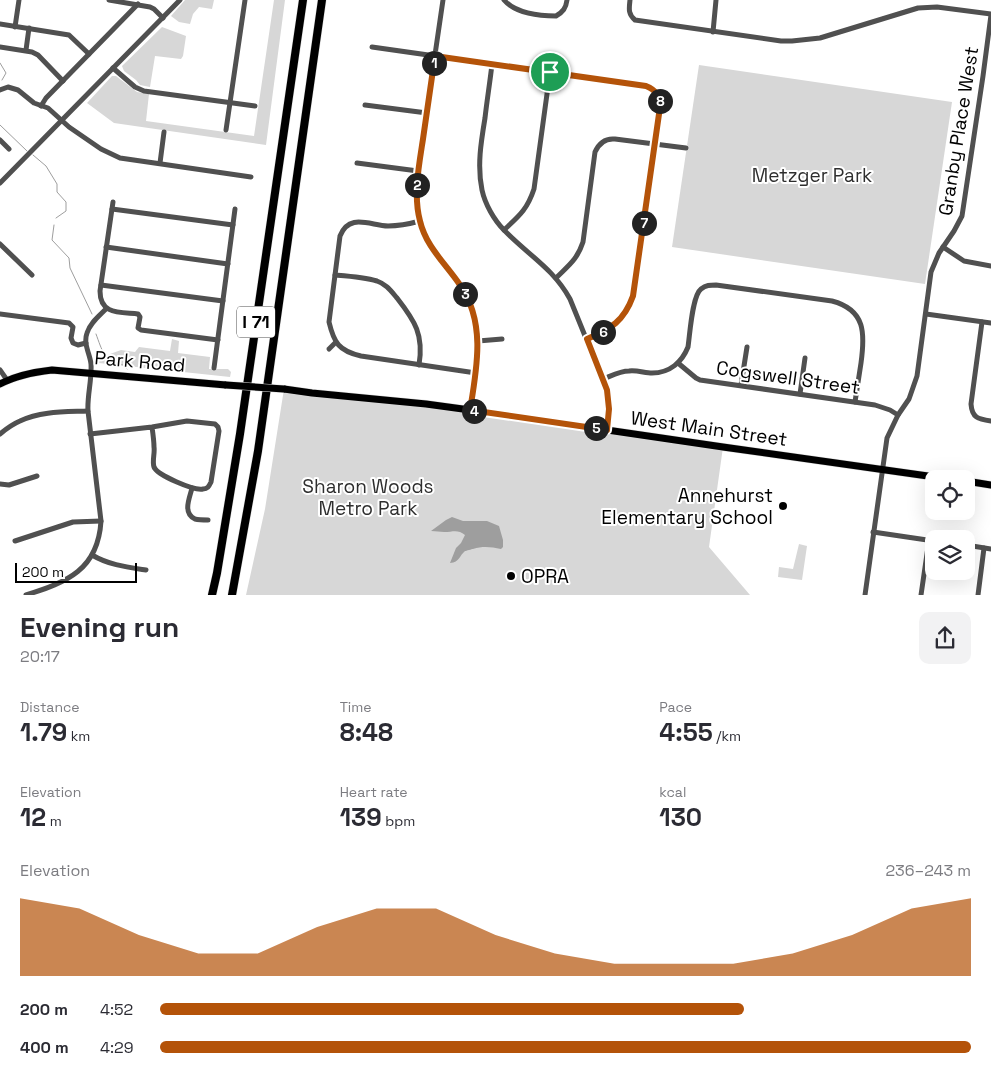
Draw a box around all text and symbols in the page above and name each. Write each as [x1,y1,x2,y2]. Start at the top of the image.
street label: Granby Place West [933,45,984,217]
pin: 1 [422,50,446,76]
pin [529,51,571,93]
text: 1 [431,54,438,72]
icon: arrive [536,58,564,86]
pin: 8 [648,88,672,114]
text: 8 [656,92,665,110]
park label: Metzger Park [752,163,872,188]
pin: 2 [404,172,430,198]
text: 2 [413,176,422,194]
pin: 7 [632,210,656,236]
text: 7 [641,214,648,232]
pin: 3 [452,282,478,306]
text: 3 [461,285,470,303]
road number: I 71 [237,306,275,338]
pin: 6 [590,320,616,344]
text: 6 [599,323,608,341]
street label: Park Road [94,345,186,378]
street label: Cogswell Street [715,355,861,400]
pin: 4 [462,398,486,424]
text: 4 [470,402,479,420]
street label: West Main Street [629,405,789,452]
pin: 5 [584,416,608,440]
text: 5 [592,419,601,437]
map controls [925,470,975,580]
button: locate [925,470,975,520]
park label: Sharon Woods Metro Park [302,474,434,521]
place label: Annehurst Elementary School [601,483,773,530]
marker: Annehurst Elementary School [777,500,789,512]
button: layers [925,530,975,580]
scale bar [15,560,138,583]
text: 200 m [22,563,64,581]
place label: OPRA [521,564,569,589]
marker: OPRA [505,570,517,582]
text: Evening run [20,609,179,645]
button: share [919,612,971,664]
text: 20:17 [20,646,60,667]
text: Distance [20,698,80,716]
text: Time [340,698,372,716]
text: Pace [659,698,692,716]
text: 1.79 [20,716,67,748]
text: 8:48 [340,716,393,748]
text: 4:55 [659,716,713,748]
text: km [67,727,90,745]
text: /km [713,727,741,745]
text: Elevation [20,783,81,801]
text: Heart rate [340,783,408,801]
text: kcal [659,783,686,801]
text: 12 [20,801,46,833]
text: 139 [340,801,382,833]
text: 130 [659,801,702,833]
text: m [46,812,62,830]
text: bpm [382,812,415,830]
text: Elevation [20,860,90,881]
text: 236–243 m [886,860,971,881]
text: 200 m [20,999,68,1020]
text: 4:52 [100,999,133,1020]
text: 400 m [20,1037,69,1058]
text: 4:29 [100,1037,133,1058]

